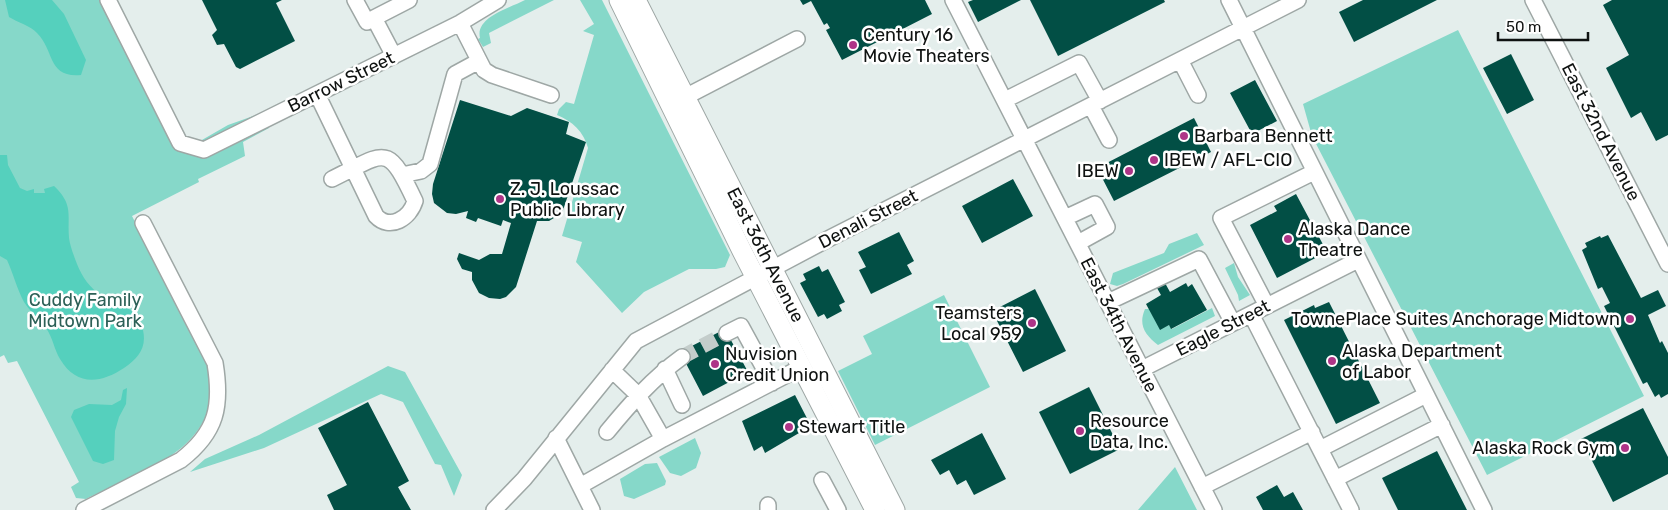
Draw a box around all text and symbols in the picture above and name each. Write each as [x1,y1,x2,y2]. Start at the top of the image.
scale bar [1498,10,1588,42]
text: 50 m [1506,18,1541,36]
place label: Century 16 Movie Theaters [863,24,990,67]
marker: Century 16 Movie Theaters [847,39,859,51]
street label: Barrow Street [284,47,398,117]
street label: East 32nd Avenue [1557,60,1645,204]
place label: Barbara Bennett [1194,125,1333,147]
marker: Barbara Bennett [1178,130,1190,142]
place label: IBEW / AFL-CIO [1164,149,1292,171]
marker: IBEW / AFL-CIO [1148,154,1160,166]
place label: IBEW [1077,160,1119,182]
marker: IBEW [1123,165,1135,177]
place label: Z. J. Loussac Public Library [510,178,625,221]
street label: East 36th Avenue [722,184,809,326]
street label: Denali Street [815,185,921,253]
marker: Z. J. Loussac Public Library [494,193,506,205]
place label: Alaska Dance Theatre [1298,218,1410,261]
marker: Alaska Dance Theatre [1282,233,1294,245]
street label: East 34th Avenue [1076,254,1162,396]
park label: Cuddy Family Midtown Park [28,289,143,332]
street label: Eagle Street [1172,295,1274,361]
place label: Teamsters Local 959 [935,302,1022,345]
place label: TownePlace Suites Anchorage Midtown [1291,308,1620,330]
marker: TownePlace Suites Anchorage Midtown [1624,313,1636,325]
marker: Teamsters Local 959 [1026,317,1038,329]
place label: Alaska Department of Labor [1342,340,1502,383]
place label: Nuvision Credit Union [725,343,829,386]
marker: Alaska Department of Labor [1326,355,1338,367]
marker: Nuvision Credit Union [709,358,721,370]
place label: Resource Data, Inc. [1090,410,1169,453]
place label: Stewart Title [799,416,905,438]
marker: Stewart Title [783,421,795,433]
marker: Resource Data, Inc. [1074,425,1086,437]
place label: Alaska Rock Gym [1472,437,1615,459]
marker: Alaska Rock Gym [1619,442,1631,454]

